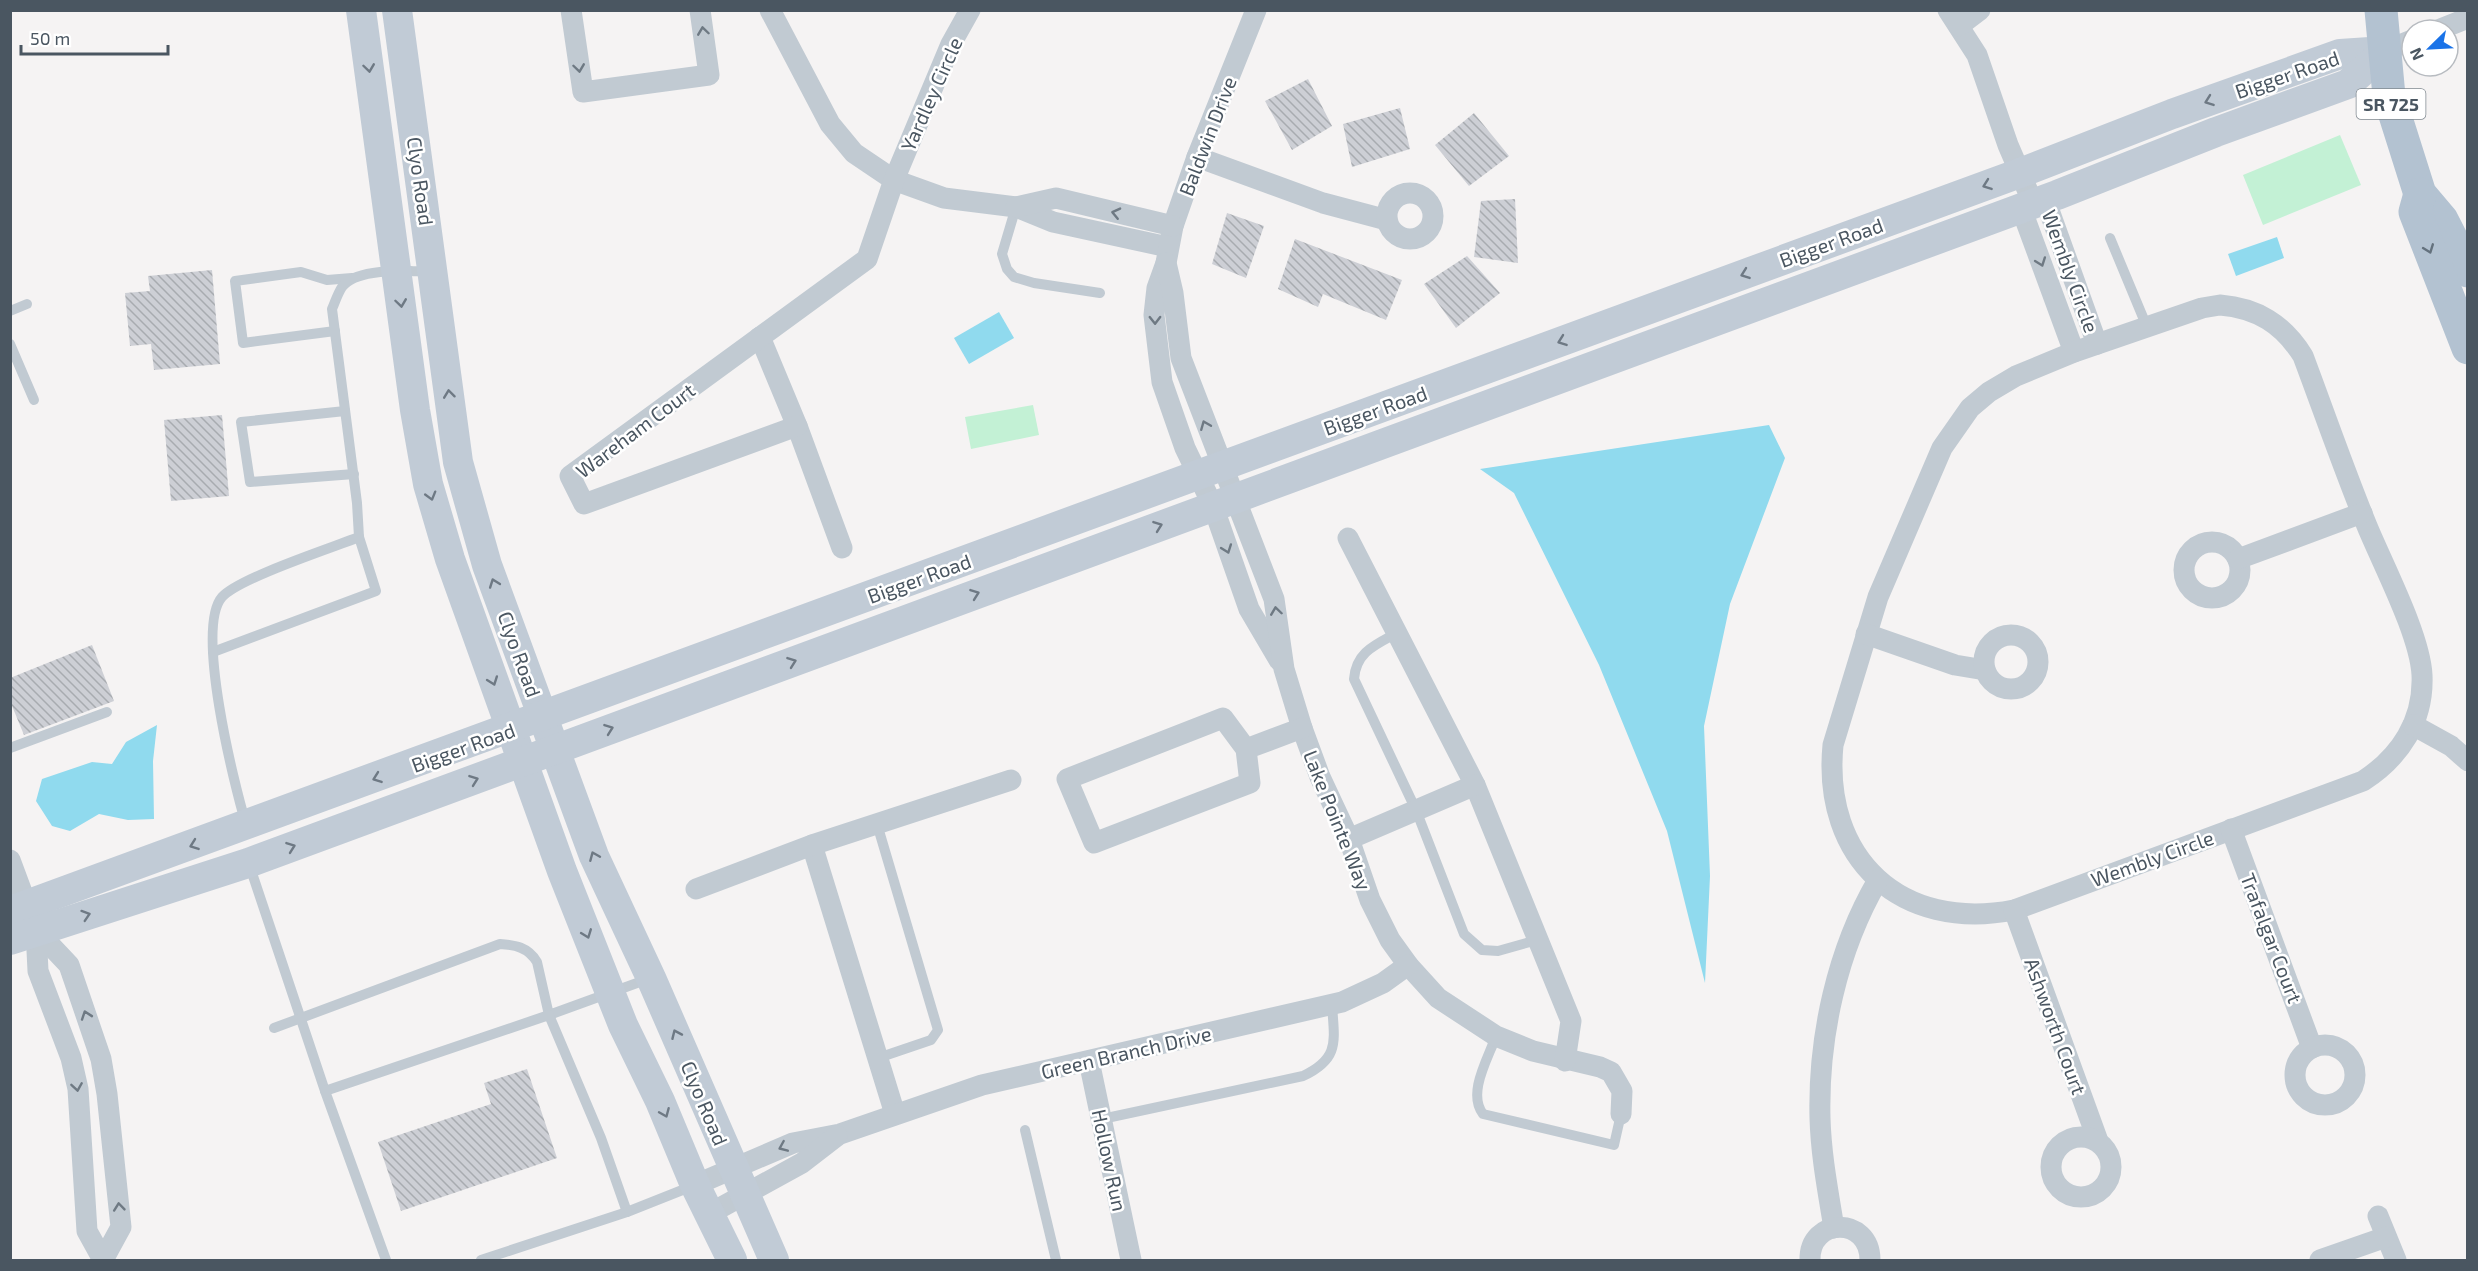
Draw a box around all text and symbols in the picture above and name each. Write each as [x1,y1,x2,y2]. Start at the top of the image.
scale bar [21,18,168,56]
north arrow [2400,18,2460,78]
one-way arrow [697,26,710,36]
text: 50 m [30,27,70,49]
street label: Yardley Circle [895,33,967,155]
street label: Bigger Road [2232,45,2342,103]
text: N [2405,45,2427,63]
one-way arrow [362,64,374,73]
one-way arrow [573,64,585,73]
street label: Baldwin Drive [1173,73,1241,199]
road number: SR 725 [2356,89,2426,119]
one-way arrow [2204,93,2215,106]
street label: Clyo Road [403,135,439,227]
one-way arrow [1982,177,1993,190]
street label: Wembly Circle [2038,206,2104,336]
one-way arrow [1111,207,1121,220]
street label: Bigger Road [1776,212,1886,272]
one-way arrow [2422,244,2435,254]
one-way arrow [2034,257,2047,267]
one-way arrow [1740,266,1751,279]
one-way arrow [394,299,407,308]
one-way arrow [1148,316,1161,325]
one-way arrow [1557,334,1568,347]
street label: Wareham Court [571,377,699,482]
street label: Bigger Road [1320,380,1430,440]
one-way arrow [444,390,456,399]
one-way arrow [1200,420,1212,431]
one-way arrow [424,490,436,501]
one-way arrow [1152,521,1163,534]
one-way arrow [1220,543,1233,554]
street label: Bigger Road [864,548,974,608]
one-way arrow [489,579,502,589]
one-way arrow [969,589,980,601]
one-way arrow [1270,606,1282,615]
street label: Clyo Road [493,608,547,700]
one-way arrow [787,656,797,669]
one-way arrow [486,675,499,685]
street label: Bigger Road [408,717,518,777]
one-way arrow [604,724,614,737]
street label: Lake Pointe Way [1299,747,1377,894]
one-way arrow [372,771,383,784]
one-way arrow [468,774,479,787]
street label: Wembly Circle [2087,825,2217,891]
one-way arrow [189,838,200,851]
one-way arrow [285,842,296,854]
one-way arrow [590,852,602,863]
street label: Trafalgar Court [2236,870,2308,1007]
one-way arrow [80,909,91,922]
one-way arrow [580,928,592,939]
street label: Ashworth Court [2020,954,2092,1098]
one-way arrow [81,1010,93,1021]
street label: Green Branch Drive [1038,1021,1214,1083]
one-way arrow [671,1029,683,1040]
street label: Clyo Road [677,1057,733,1149]
one-way arrow [70,1083,82,1092]
one-way arrow [658,1107,670,1118]
street label: Hollow Run [1087,1107,1133,1213]
one-way arrow [778,1140,789,1152]
one-way arrow [113,1202,126,1211]

